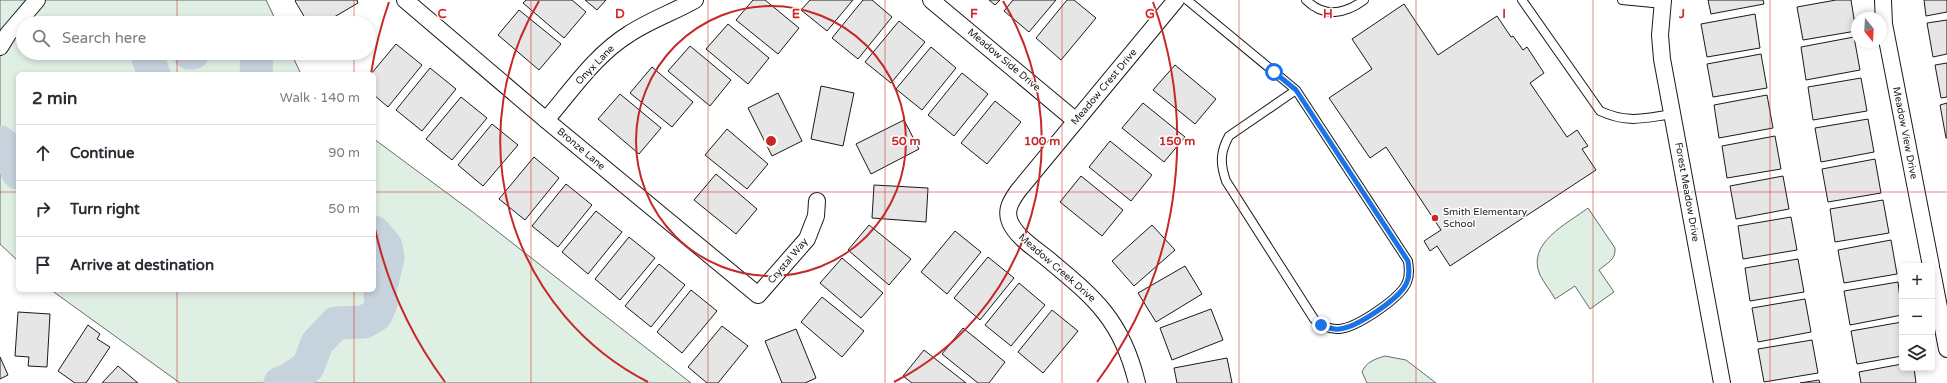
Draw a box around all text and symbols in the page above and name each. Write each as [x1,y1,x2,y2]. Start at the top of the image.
text: C [437,6,447,22]
text: D [615,6,625,22]
text: E [792,6,800,22]
text: F [970,6,978,22]
text: G [1145,6,1155,22]
text: H [1323,6,1333,22]
text: I [1502,6,1506,22]
text: J [1678,6,1685,22]
north arrow [1851,12,1887,48]
search box [16,16,376,60]
street label: Meadow Side Drive [965,26,1043,94]
icon: search [30,27,52,49]
text: Search here [62,29,146,47]
street label: Onyx Lane [573,42,617,87]
street label: Meadow Crest Drive [1069,46,1140,128]
route start [1265,63,1283,81]
street label: Meadow View Drive [1890,86,1920,180]
text: 2 min [32,88,77,109]
text: Walk · 140 m [280,90,360,106]
street label: Bronze Lane [555,125,608,173]
centre of rings [764,134,778,148]
text: 50 m [891,134,921,148]
text: 100 m [1024,134,1060,148]
text: 150 m [1159,134,1195,148]
street label: Forest Meadow Drive [1672,141,1702,243]
icon: ahead [32,142,54,164]
text: Continue [70,144,134,162]
text: 90 m [328,145,360,161]
icon: right [32,198,54,220]
text: Turn right [70,200,140,218]
text: 50 m [328,201,360,217]
place label: Smith Elementary School [1443,206,1528,230]
marker: Smith Elementary School [1430,213,1440,223]
street label: Meadow Creek Drive [1016,231,1098,305]
street label: Crystal Way [765,235,811,286]
icon: arrive [32,254,54,276]
text: Arrive at destination [70,256,214,274]
map controls [1899,263,1935,371]
button: + [1899,263,1935,299]
button: − [1899,299,1935,335]
route end [1312,316,1330,334]
button: layers [1899,335,1935,371]

